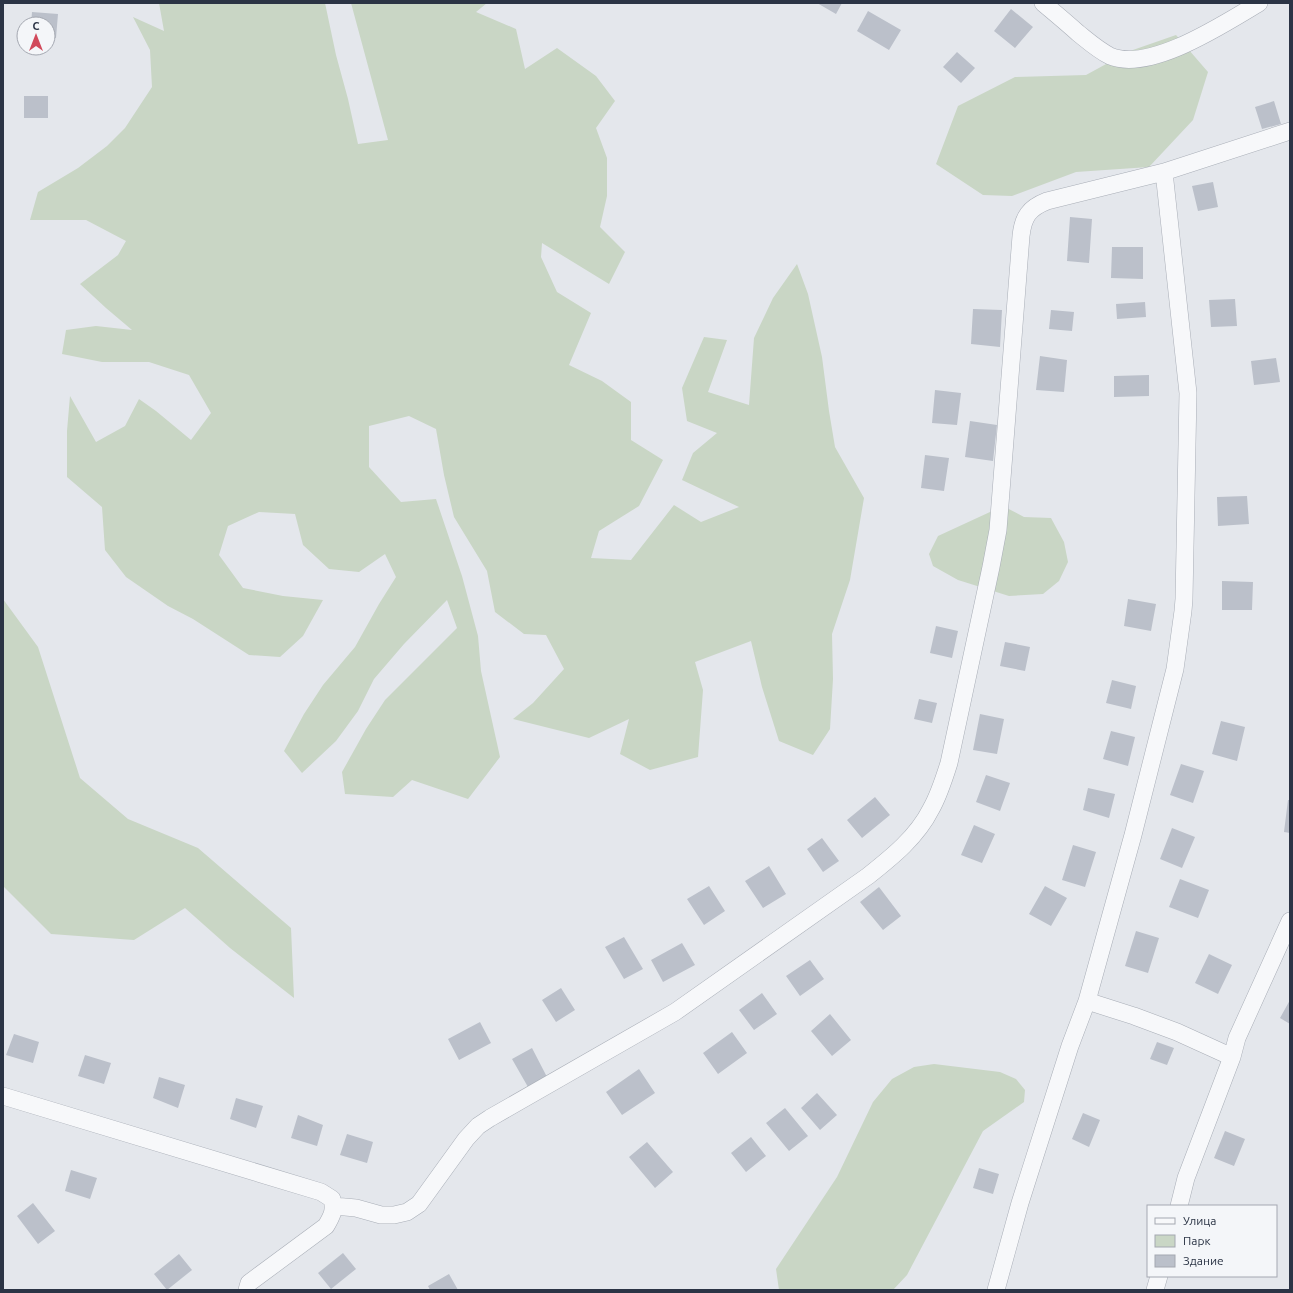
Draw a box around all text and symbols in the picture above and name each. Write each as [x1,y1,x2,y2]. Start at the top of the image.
north arrow [16,16,56,56]
text: С [32,20,40,32]
legend [1147,1205,1277,1277]
text: Улица [1183,1214,1216,1227]
text: Парк [1183,1234,1211,1247]
text: Здание [1183,1254,1224,1267]

